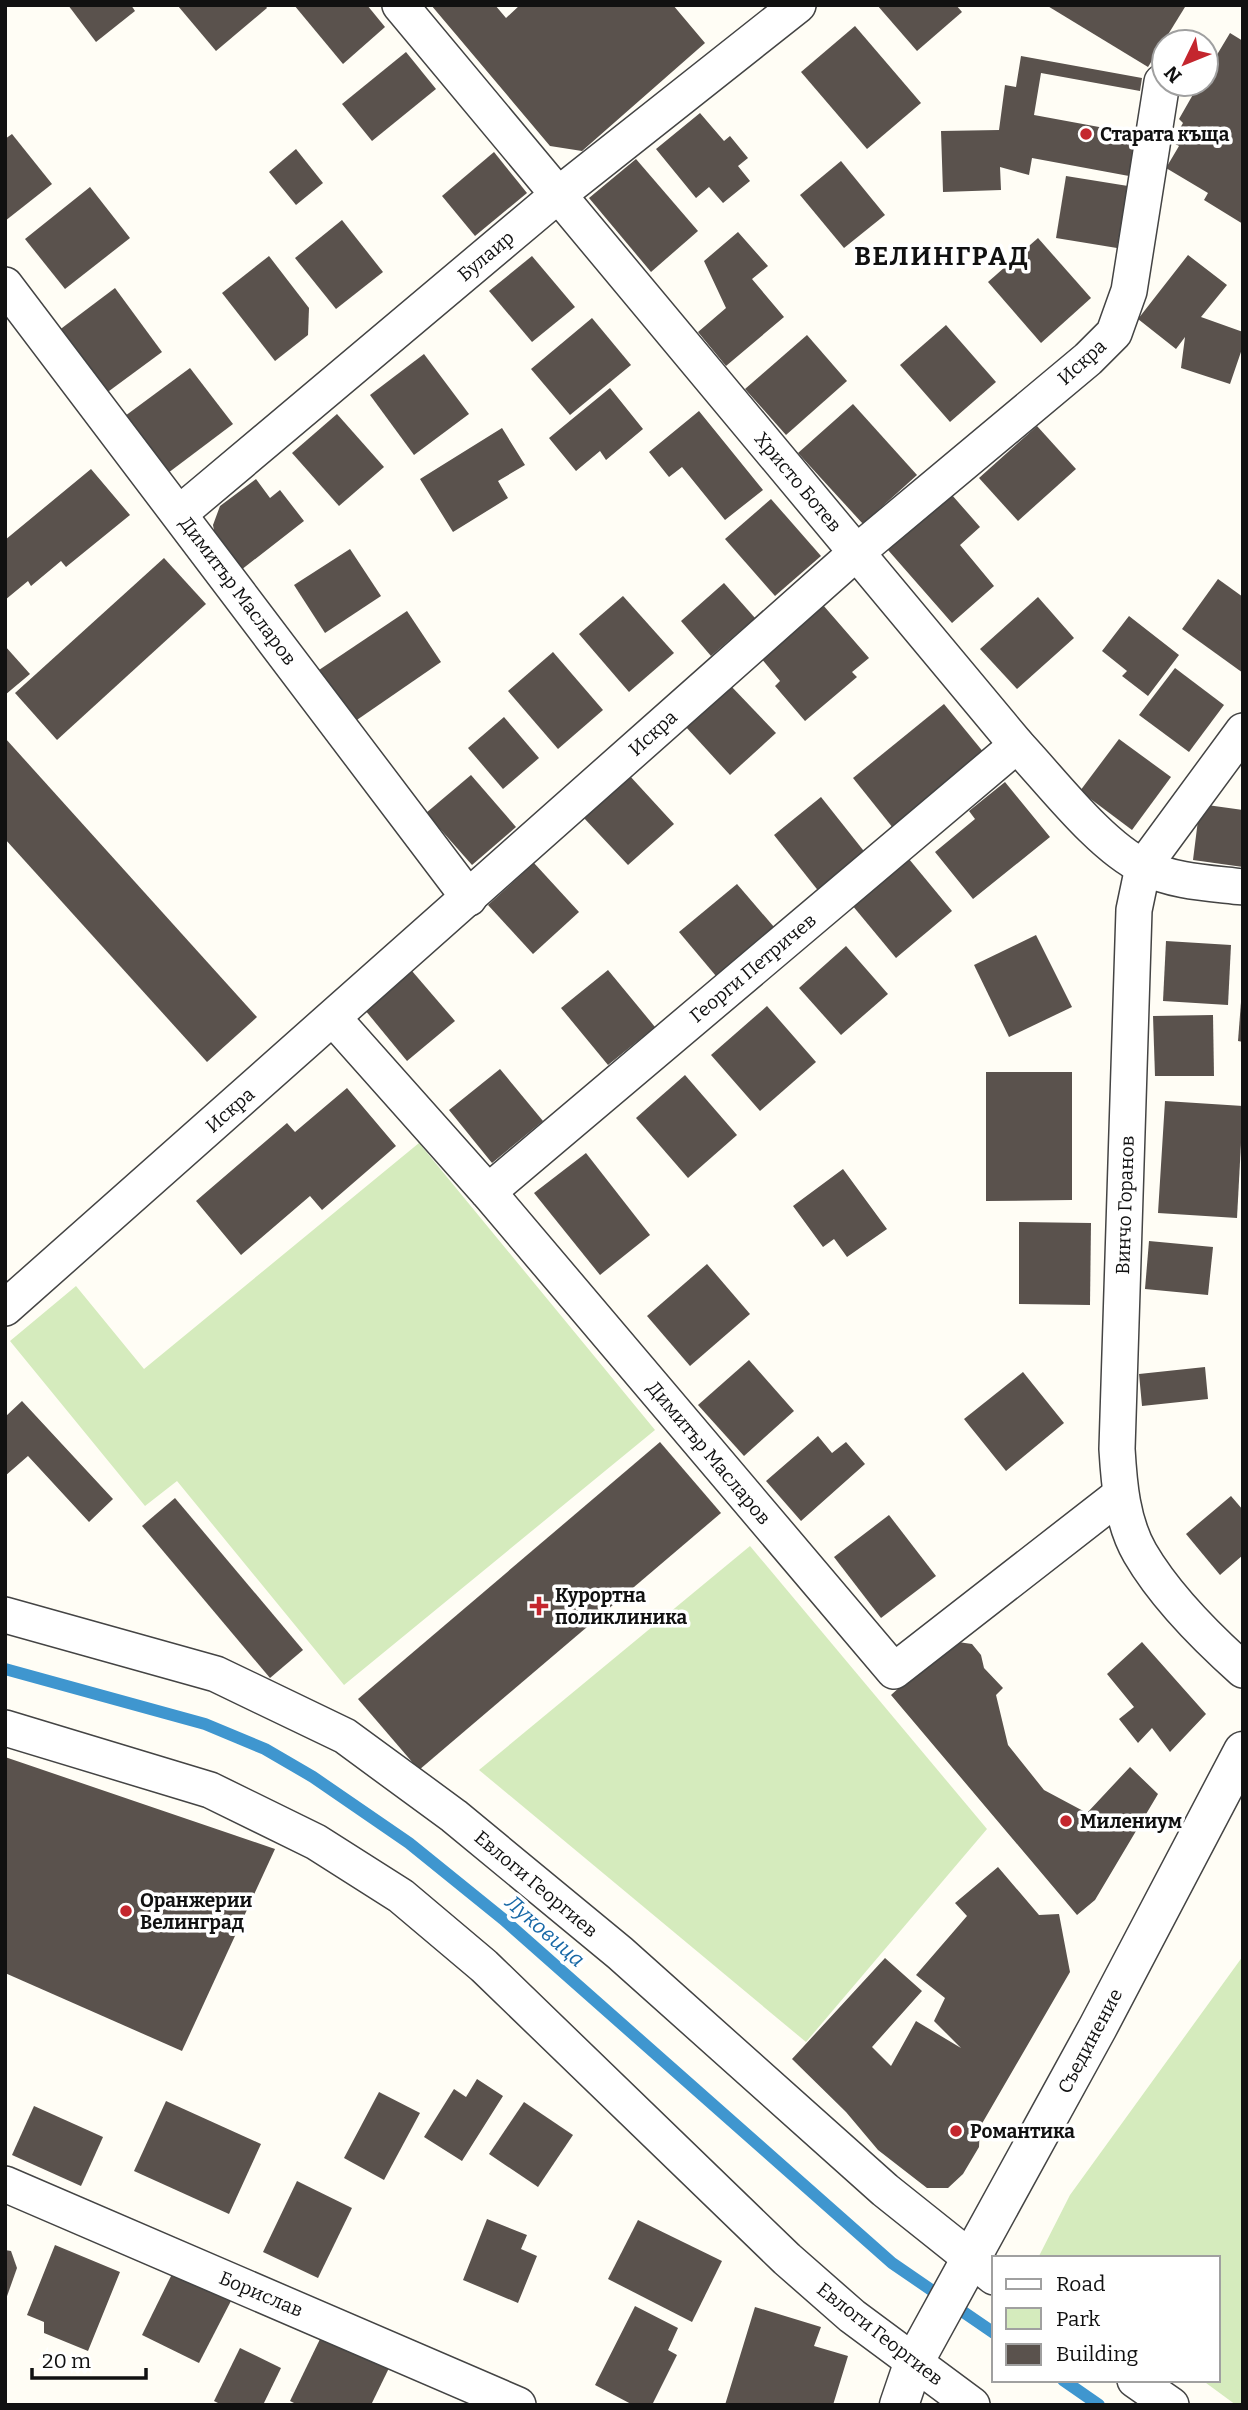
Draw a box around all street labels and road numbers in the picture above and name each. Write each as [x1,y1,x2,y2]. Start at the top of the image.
street label: Булаир [453,226,519,286]
street label: Искра [1053,334,1111,390]
street label: Христо Ботев [750,427,846,537]
street label: Димитър Масларов [175,512,301,670]
street label: Искра [624,705,682,761]
street label: Георги Петричев [685,909,821,1027]
street label: Искра [201,1082,260,1137]
street label: Винчо Горанов [1111,1135,1139,1275]
street label: Димитър Масларов [642,1377,776,1529]
street label: Евлоги Георгиев [470,1826,602,1942]
street label: Съединение [1053,1985,1127,2097]
street label: Борислав [216,2266,306,2322]
street label: Евлоги Георгиев [812,2278,948,2390]

